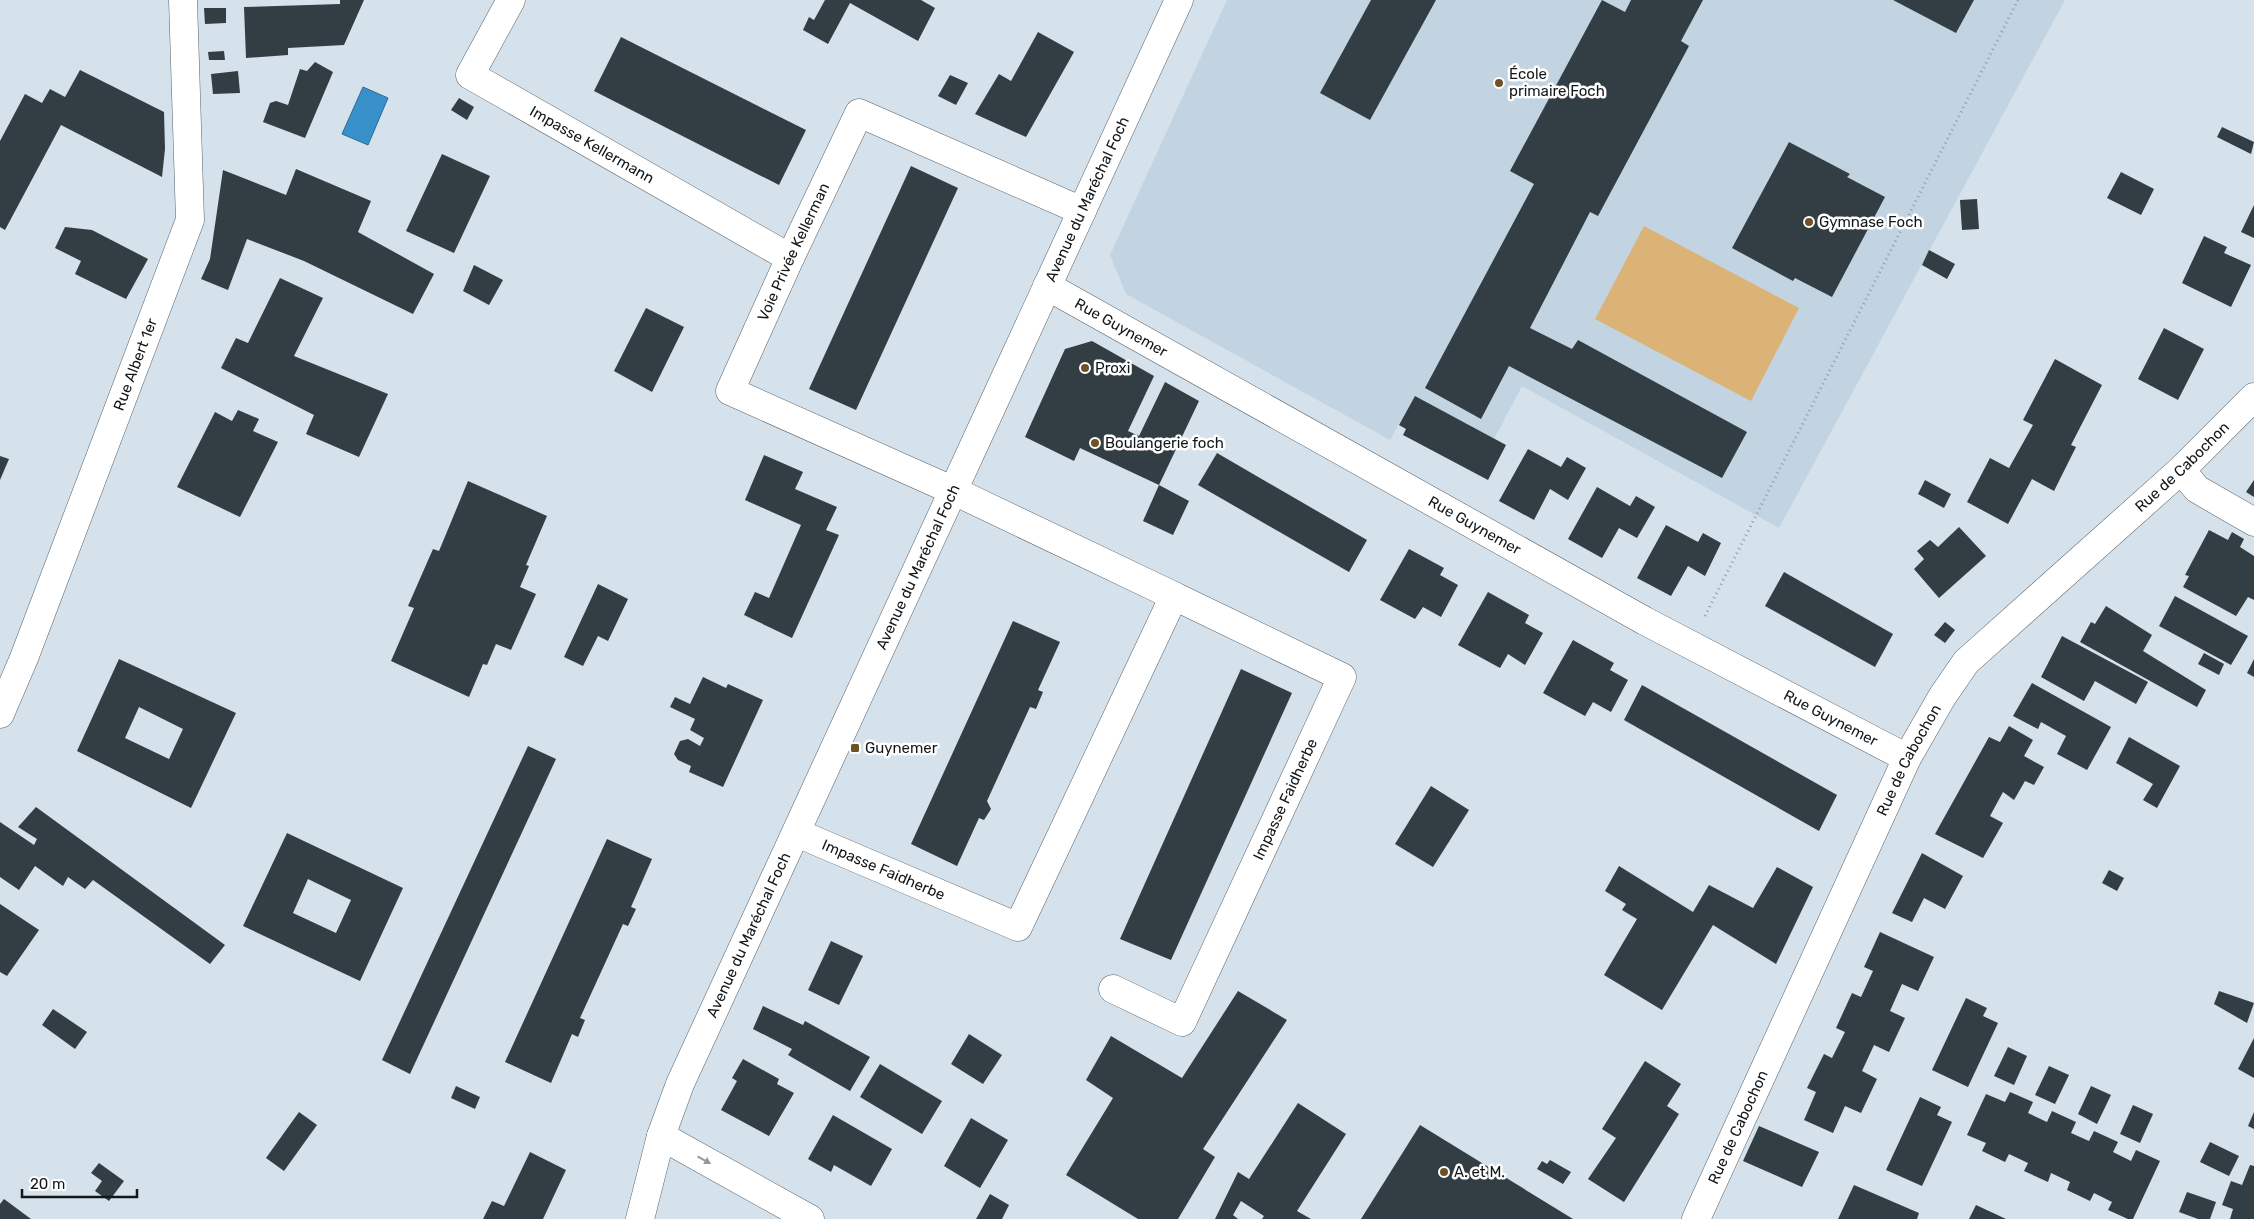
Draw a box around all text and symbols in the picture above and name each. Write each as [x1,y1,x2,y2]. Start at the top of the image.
place label: École primaire Foch [1509,65,1605,100]
marker: École primaire Foch [1493,77,1505,89]
street label: Impasse Kellermann [527,102,657,187]
street label: Avenue du Maréchal Foch [1042,114,1133,285]
street label: Voie Privée Kellerman [754,180,833,324]
place label: Gymnase Foch [1819,213,1923,231]
marker: Gymnase Foch [1803,216,1815,228]
street label: Rue Guynemer [1072,294,1171,361]
street label: Rue Albert 1er [110,315,161,413]
place label: Proxi [1095,359,1130,377]
marker: Proxi [1079,362,1091,374]
street label: Rue de Cabochon [2131,418,2233,516]
place label: Boulangerie foch [1105,434,1224,452]
marker: Boulangerie foch [1089,437,1101,449]
street label: Avenue du Maréchal Foch [872,482,964,653]
street label: Rue Guynemer [1425,492,1524,559]
street label: Rue Guynemer [1781,686,1881,750]
street label: Rue de Cabochon [1873,701,1945,819]
street label: Impasse Faidherbe [1249,736,1321,863]
place label: Guynemer [865,739,938,757]
marker: Guynemer [849,742,861,754]
street label: Impasse Faidherbe [819,836,948,904]
street label: Avenue du Maréchal Foch [703,850,794,1020]
street label: Rue de Cabochon [1704,1068,1772,1187]
one-way arrow [696,1156,711,1164]
place label: A. et M. [1454,1163,1505,1181]
scale bar [22,1166,138,1198]
marker: A. et M. [1438,1166,1450,1178]
text: 20 m [30,1175,65,1193]

